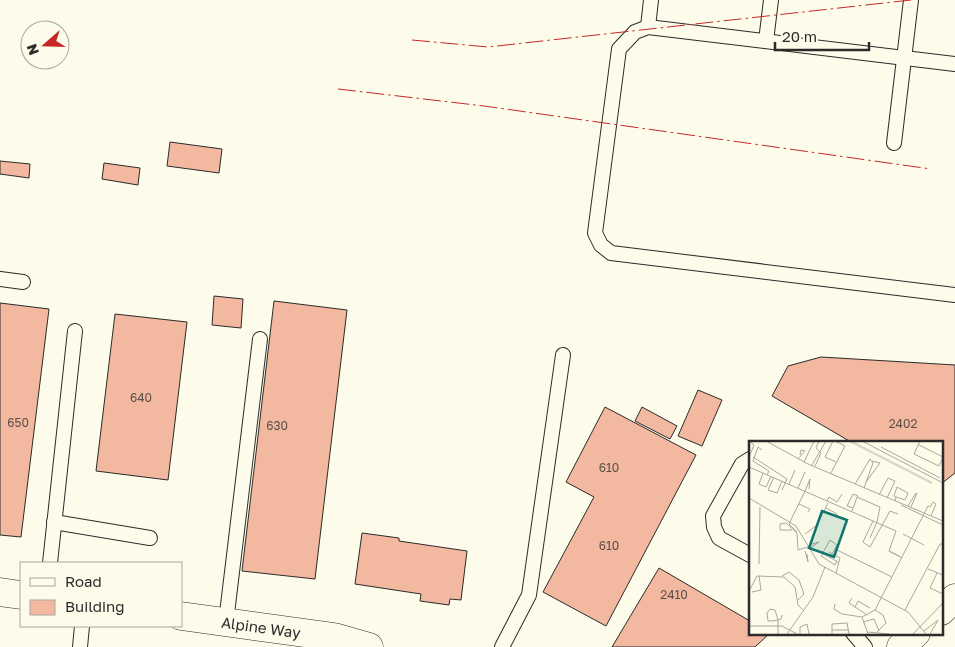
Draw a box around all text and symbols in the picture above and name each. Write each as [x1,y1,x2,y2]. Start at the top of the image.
north arrow [20,20,70,70]
scale bar [775,20,869,52]
text: 20 m [782,27,817,45]
text: N [23,42,42,58]
house number: 640 [130,390,152,405]
house number: 650 [7,415,29,430]
house number: 2402 [889,416,917,431]
house number: 630 [266,418,288,433]
inset map [749,441,942,634]
house number: 610 [599,460,619,475]
house number: 610 [599,538,619,553]
legend [20,562,182,627]
text: Road [65,572,102,590]
house number: 2410 [660,587,688,602]
text: Building [65,597,125,615]
street label: Alpine Way [220,613,302,642]

